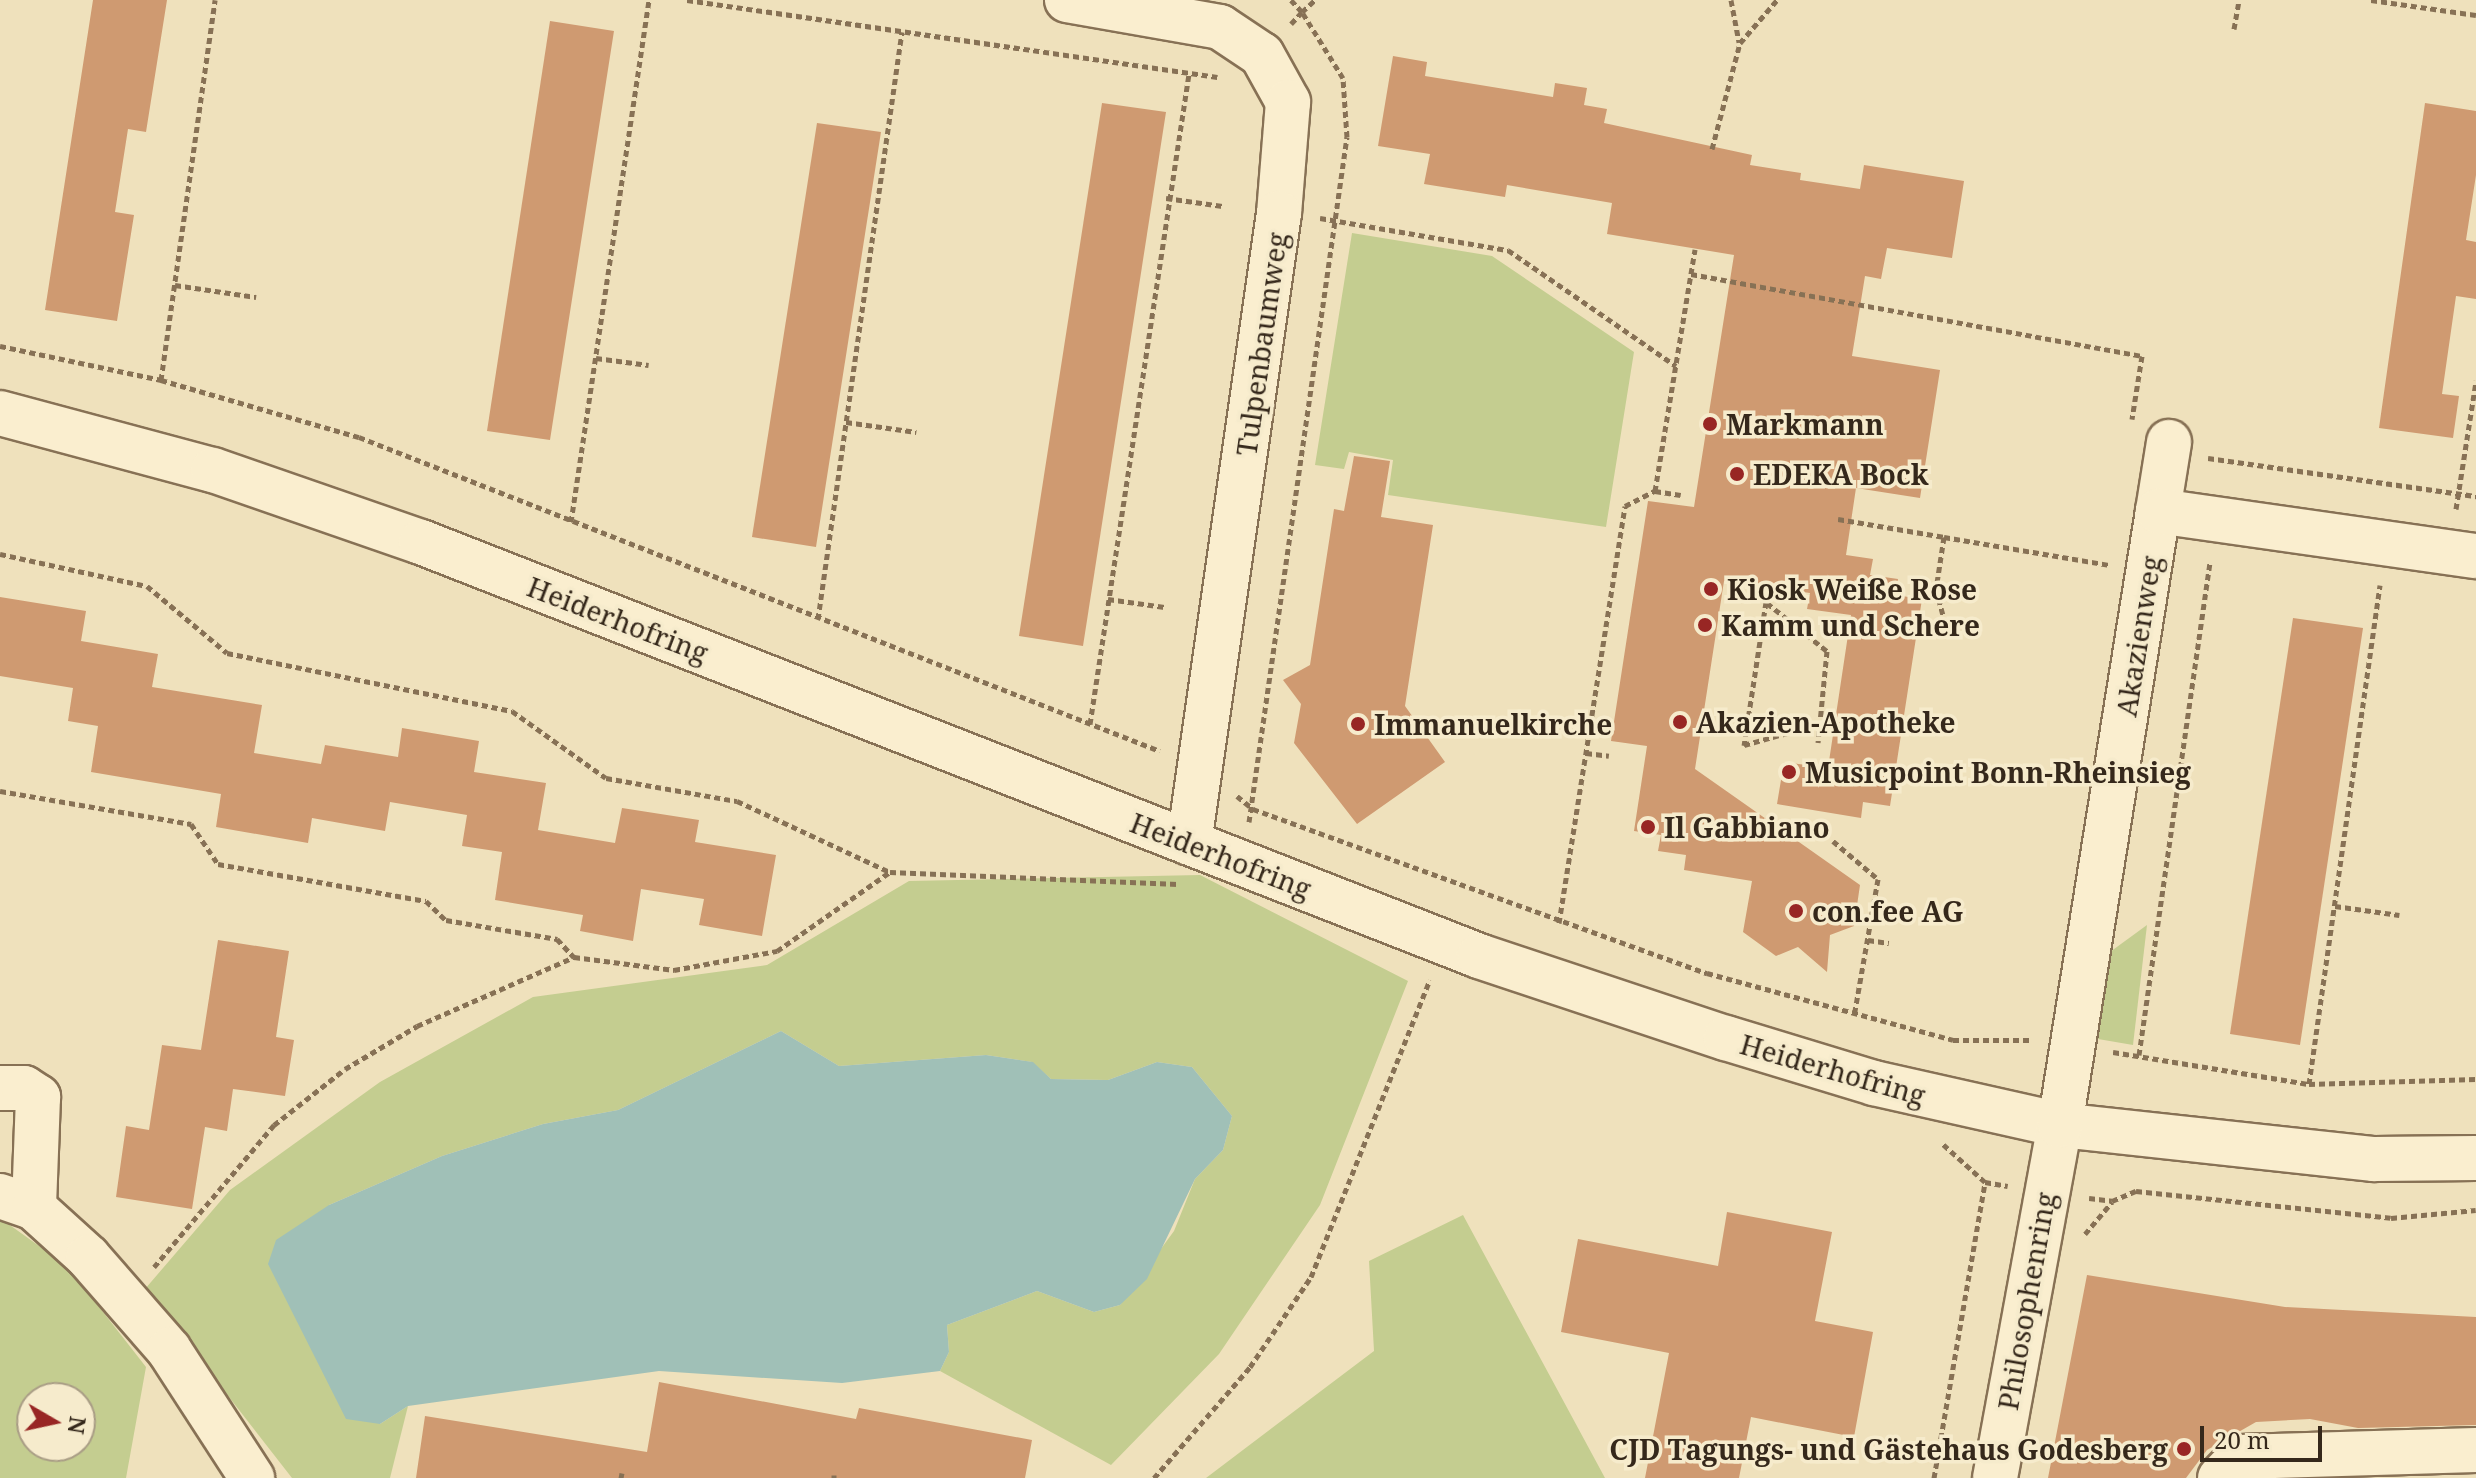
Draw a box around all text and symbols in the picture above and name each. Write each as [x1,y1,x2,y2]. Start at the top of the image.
street label: Tulpenbaumweg [1229,230,1293,458]
place label: Markmann [1726,407,1884,441]
marker: Markmann [1701,415,1719,433]
place label: EDEKA Bock [1753,457,1929,491]
marker: EDEKA Bock [1728,465,1746,483]
street label: Akazienweg [2109,553,2167,719]
street label: Heiderhofring [523,569,713,669]
place label: Kiosk Weiße Rose [1727,572,1977,606]
marker: Kiosk Weiße Rose [1702,580,1720,598]
place label: Kamm und Schere [1721,608,1980,642]
marker: Kamm und Schere [1696,616,1714,634]
place label: Akazien-Apotheke [1696,705,1955,739]
place label: Immanuelkirche [1374,707,1612,741]
marker: Akazien-Apotheke [1671,713,1689,731]
marker: Immanuelkirche [1349,715,1367,733]
place label: Musicpoint Bonn-Rheinsieg [1805,755,2191,789]
marker: Musicpoint Bonn-Rheinsieg [1780,763,1798,781]
street label: Heiderhofring [1126,805,1316,905]
place label: Il Gabbiano [1664,810,1830,844]
marker: Il Gabbiano [1639,818,1657,836]
place label: con.fee AG [1812,894,1964,928]
marker: con.fee AG [1787,902,1805,920]
street label: Heiderhofring [1737,1027,1929,1111]
street label: Philosophenring [1990,1189,2062,1413]
north arrow [16,1382,96,1462]
scale bar [2204,1410,2326,1460]
text: N [62,1415,94,1436]
text: 20 m [2214,1423,2270,1456]
place label: CJD Tagungs- und Gästehaus Godesberg [1609,1432,2168,1466]
marker: CJD Tagungs- und Gästehaus Godesberg [2175,1440,2193,1458]

